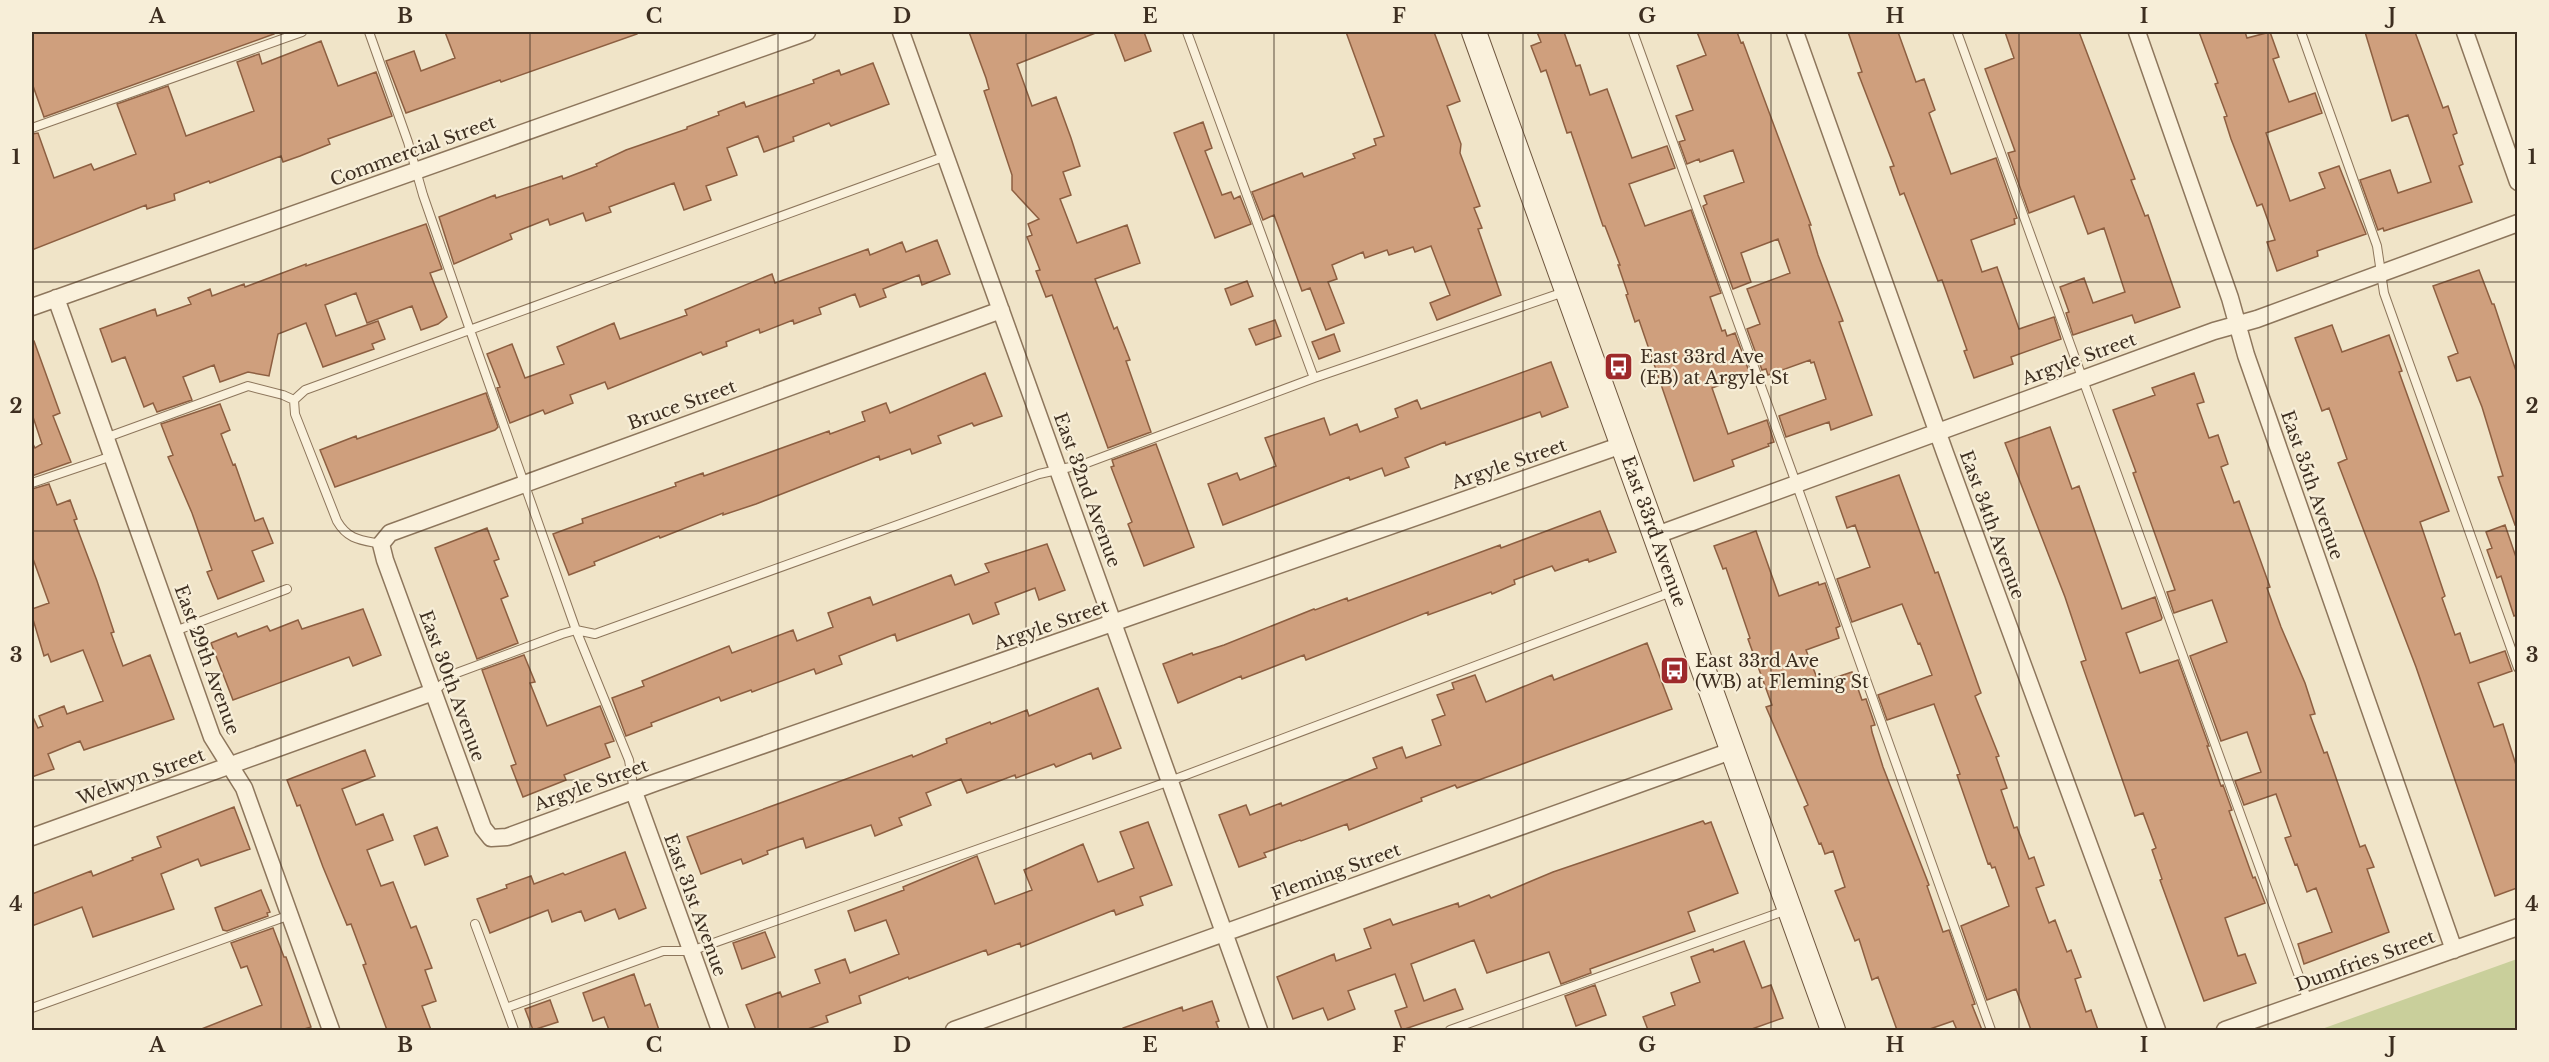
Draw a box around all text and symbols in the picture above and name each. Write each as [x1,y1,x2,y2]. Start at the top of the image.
text: A [148,4,166,28]
text: B [397,4,413,28]
text: C [646,4,662,28]
text: D [893,4,911,28]
text: E [1142,4,1158,28]
text: F [1392,4,1406,28]
text: G [1638,4,1656,28]
text: H [1886,4,1905,28]
text: I [2140,4,2148,28]
text: J [2384,4,2396,28]
street label: Commercial Street [327,111,499,191]
text: 1 [12,145,21,169]
text: 1 [2528,145,2537,169]
street label: Argyle Street [2018,328,2139,390]
place label: East 33rd Ave (EB) at Argyle St [1640,346,1789,389]
bus stop icon: East 33rd Ave (EB) at Argyle St [1603,351,1635,383]
street label: Bruce Street [625,375,739,435]
text: 2 [9,394,23,418]
text: 2 [2525,394,2539,418]
street label: East 35th Avenue [2276,407,2348,563]
street label: East 32nd Avenue [1049,410,1125,570]
street label: Argyle Street [1448,434,1570,494]
street label: East 34th Avenue [1955,447,2029,603]
street label: East 33rd Avenue [1616,453,1691,610]
street label: East 29th Avenue [170,582,244,738]
street label: Argyle Street [990,595,1112,655]
street label: East 30th Avenue [414,607,490,765]
text: 3 [10,643,22,667]
text: 3 [2526,643,2538,667]
place label: East 33rd Ave (WB) at Fleming St [1695,650,1869,693]
bus stop icon: East 33rd Ave (WB) at Fleming St [1658,655,1690,687]
street label: Welwyn Street [73,744,208,811]
street label: Argyle Street [530,754,651,816]
street label: East 31st Avenue [659,831,731,979]
street label: Fleming Street [1268,838,1404,906]
text: 4 [9,892,23,916]
text: 4 [2525,892,2539,916]
street label: Dumfries Street [2292,925,2438,997]
text: A [148,1033,166,1057]
text: B [397,1033,413,1057]
text: C [646,1033,662,1057]
text: D [893,1033,911,1057]
text: E [1142,1033,1158,1057]
text: F [1392,1033,1406,1057]
text: G [1638,1033,1656,1057]
text: H [1886,1033,1905,1057]
text: I [2140,1033,2148,1057]
text: J [2384,1033,2396,1057]

